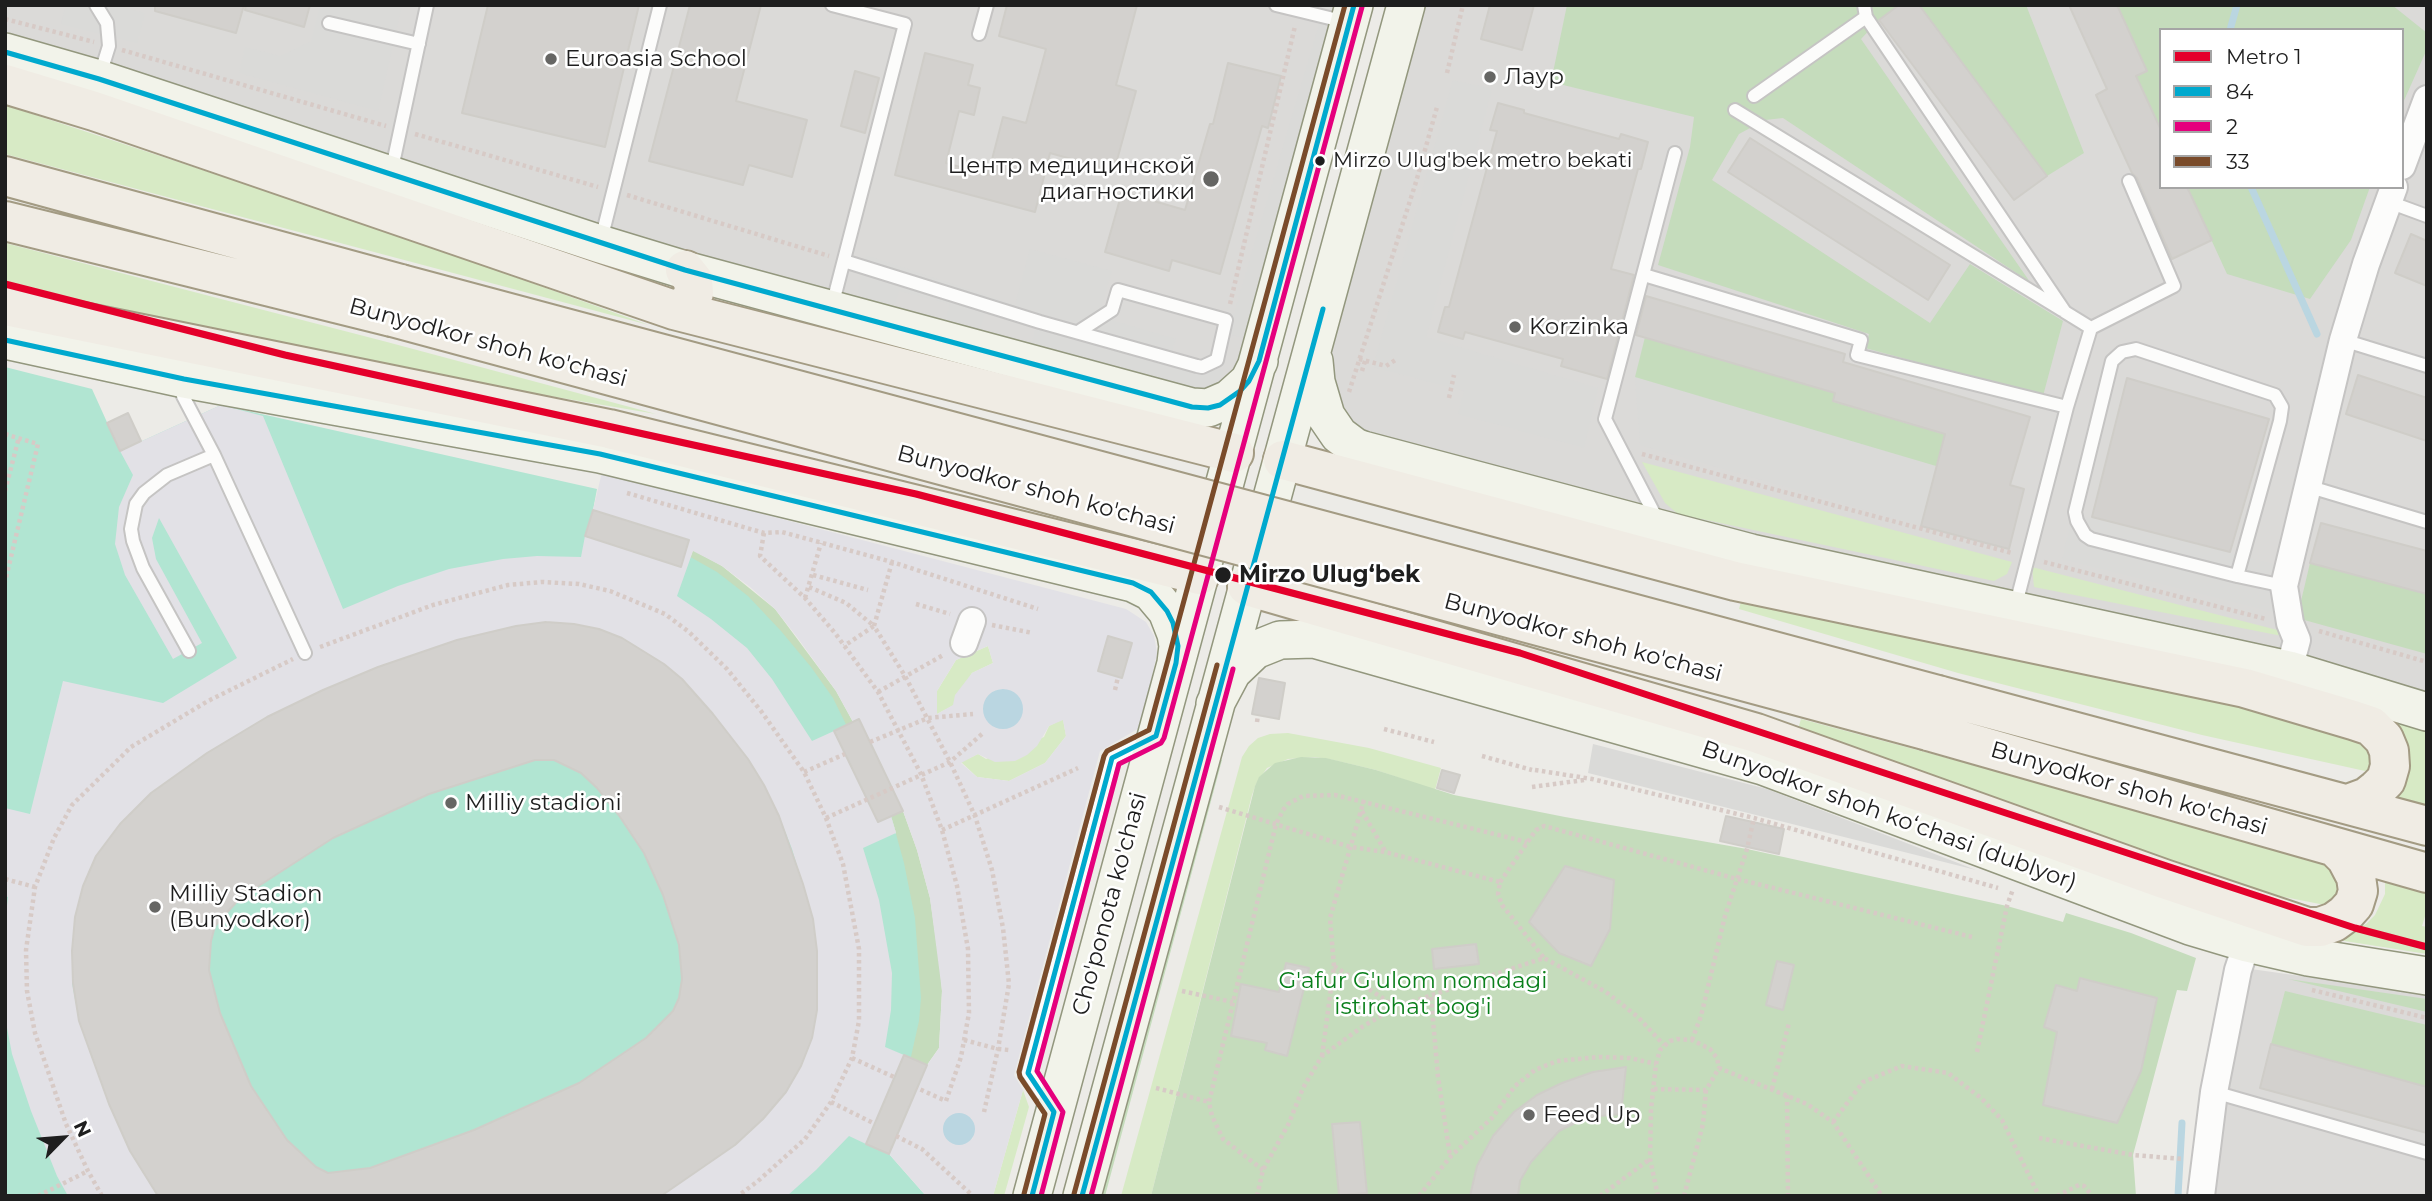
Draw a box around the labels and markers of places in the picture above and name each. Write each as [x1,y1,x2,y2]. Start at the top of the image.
place label: Euroasia School [565,45,747,73]
marker: Euroasia School [543,51,559,67]
place label: Лаур [1504,63,1564,91]
marker: Лаур [1482,69,1498,85]
place label: Mirzo Ulug'bek metro bekati [1333,148,1632,174]
place label: Центр медицинской диагностики [948,152,1195,206]
marker: Mirzo Ulug'bek metro bekati [1313,154,1327,168]
marker: Центр медицинской диагностики [1201,169,1221,189]
place label: Korzinka [1529,313,1629,341]
marker: Korzinka [1507,319,1523,335]
place label: Mirzo Ulugʻbek [1239,561,1420,589]
marker: Mirzo Ulugʻbek [1213,565,1233,585]
place label: Milliy stadioni [465,789,622,817]
marker: Milliy stadioni [443,795,459,811]
place label: Milliy Stadion (Bunyodkor) [169,880,322,934]
marker: Milliy Stadion (Bunyodkor) [147,899,163,915]
place label: Feed Up [1543,1101,1640,1129]
marker: Feed Up [1521,1107,1537,1123]

